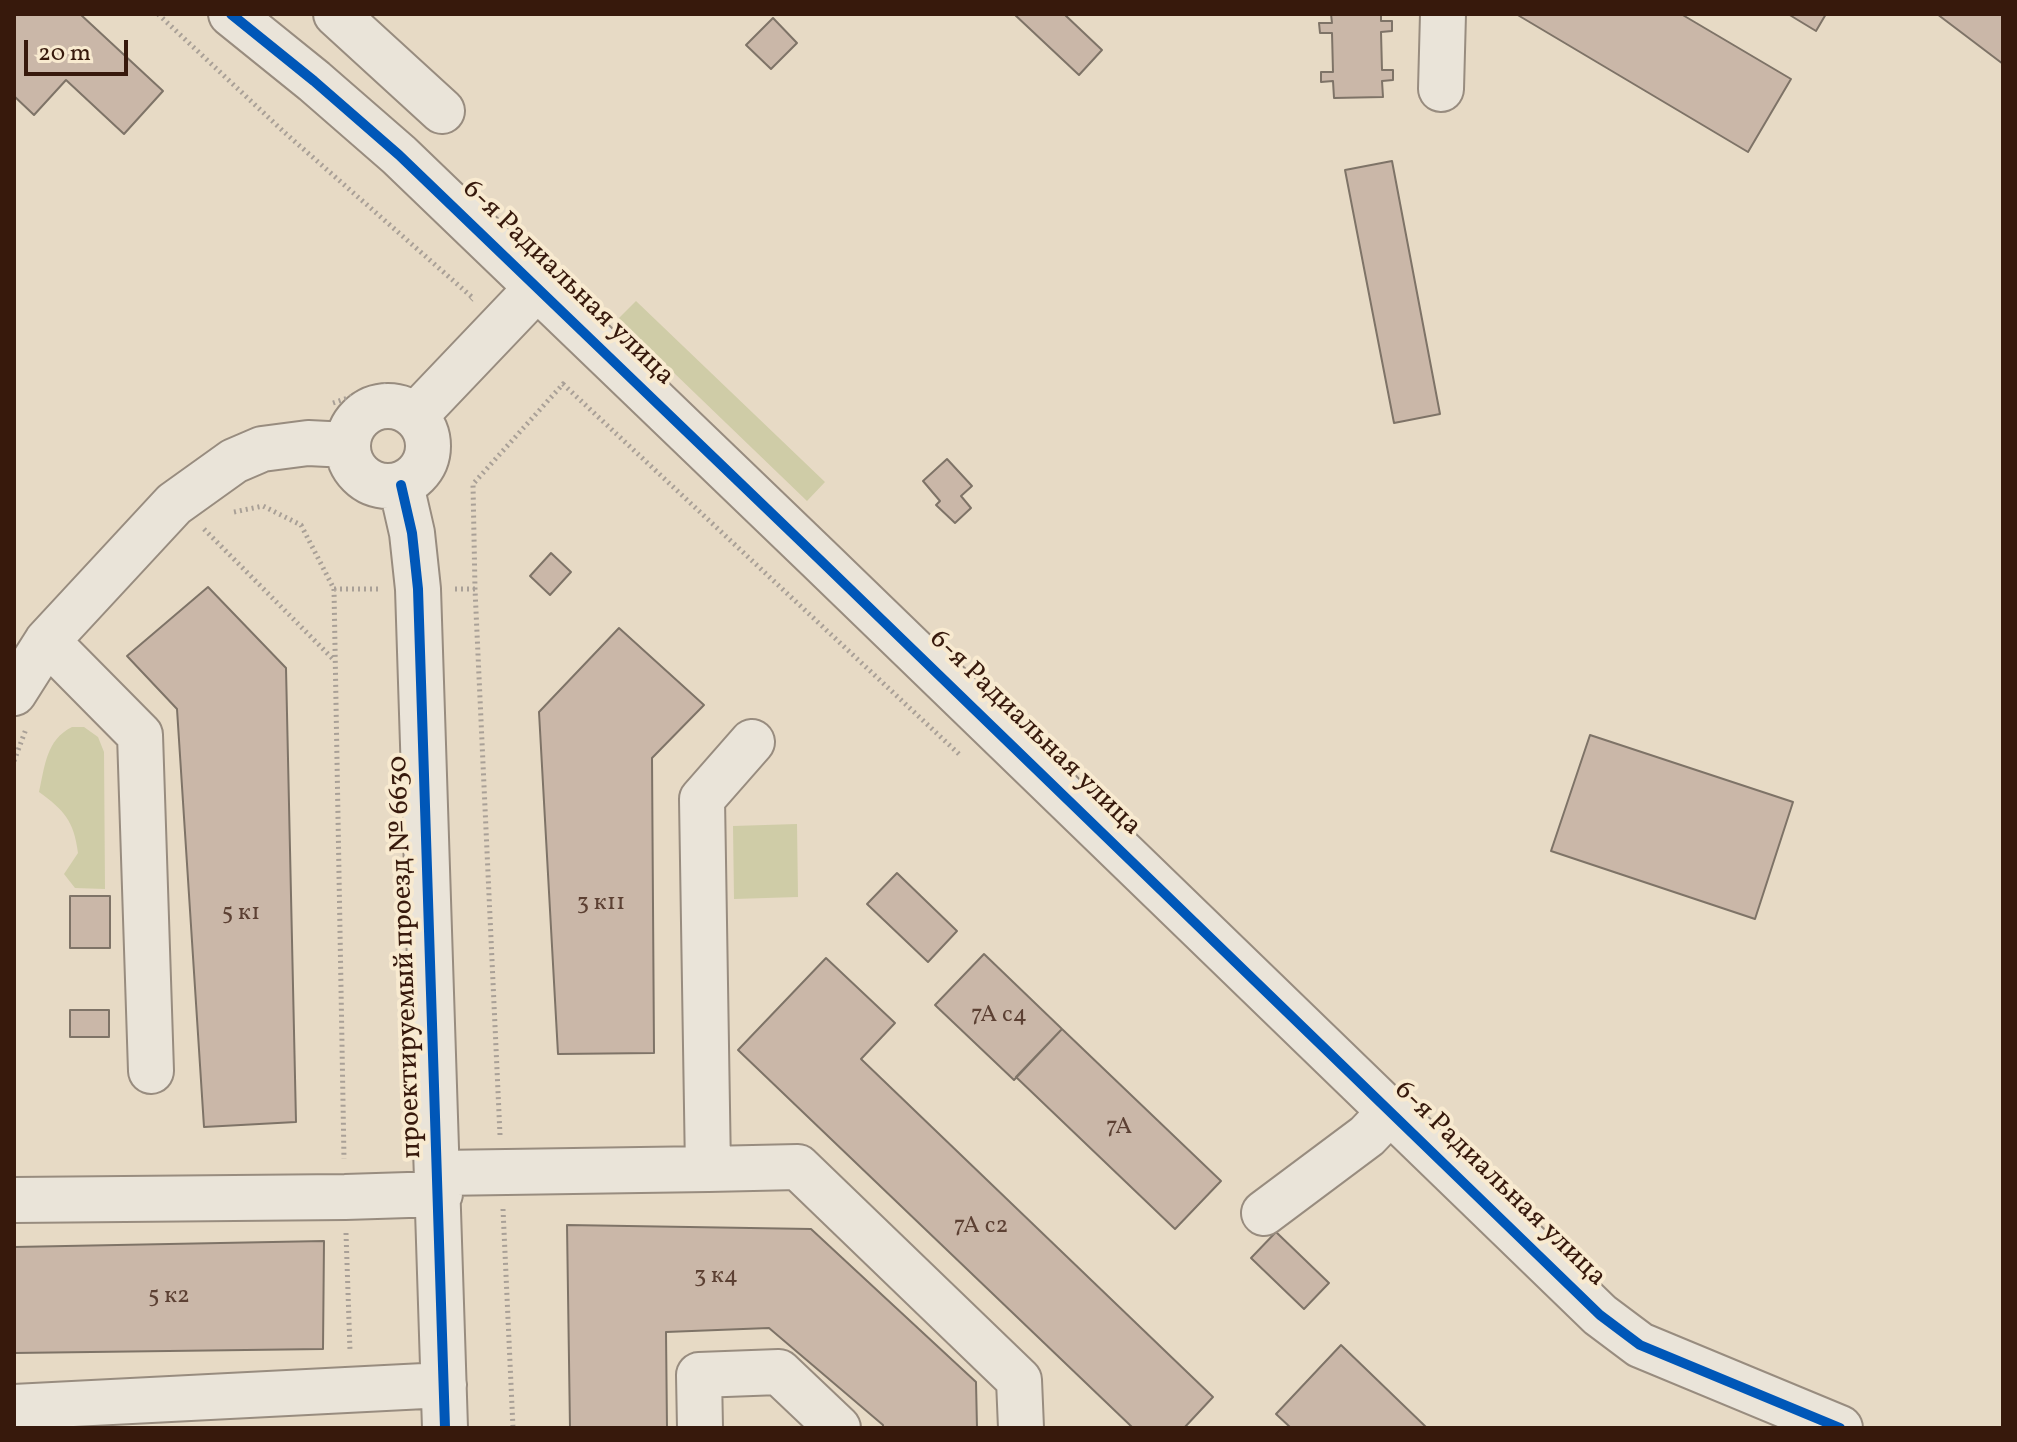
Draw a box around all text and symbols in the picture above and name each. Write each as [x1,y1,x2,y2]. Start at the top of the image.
scale bar [28,24,132,74]
text: 20 m [38,37,91,71]
street label: 6-я Радиальная улица [454,174,680,394]
street label: 6-я Радиальная улица [921,624,1147,844]
street label: проектируемый проезд № 6630 [383,755,431,1159]
house number: 3 к11 [577,891,625,919]
house number: 5 к1 [222,901,260,929]
house number: 7А с4 [971,1003,1027,1031]
street label: 6-я Радиальная улица [1386,1075,1612,1295]
house number: 7А [1106,1115,1132,1143]
house number: 7А с2 [954,1214,1008,1242]
house number: 3 к4 [694,1264,738,1292]
house number: 5 к2 [148,1284,190,1312]

